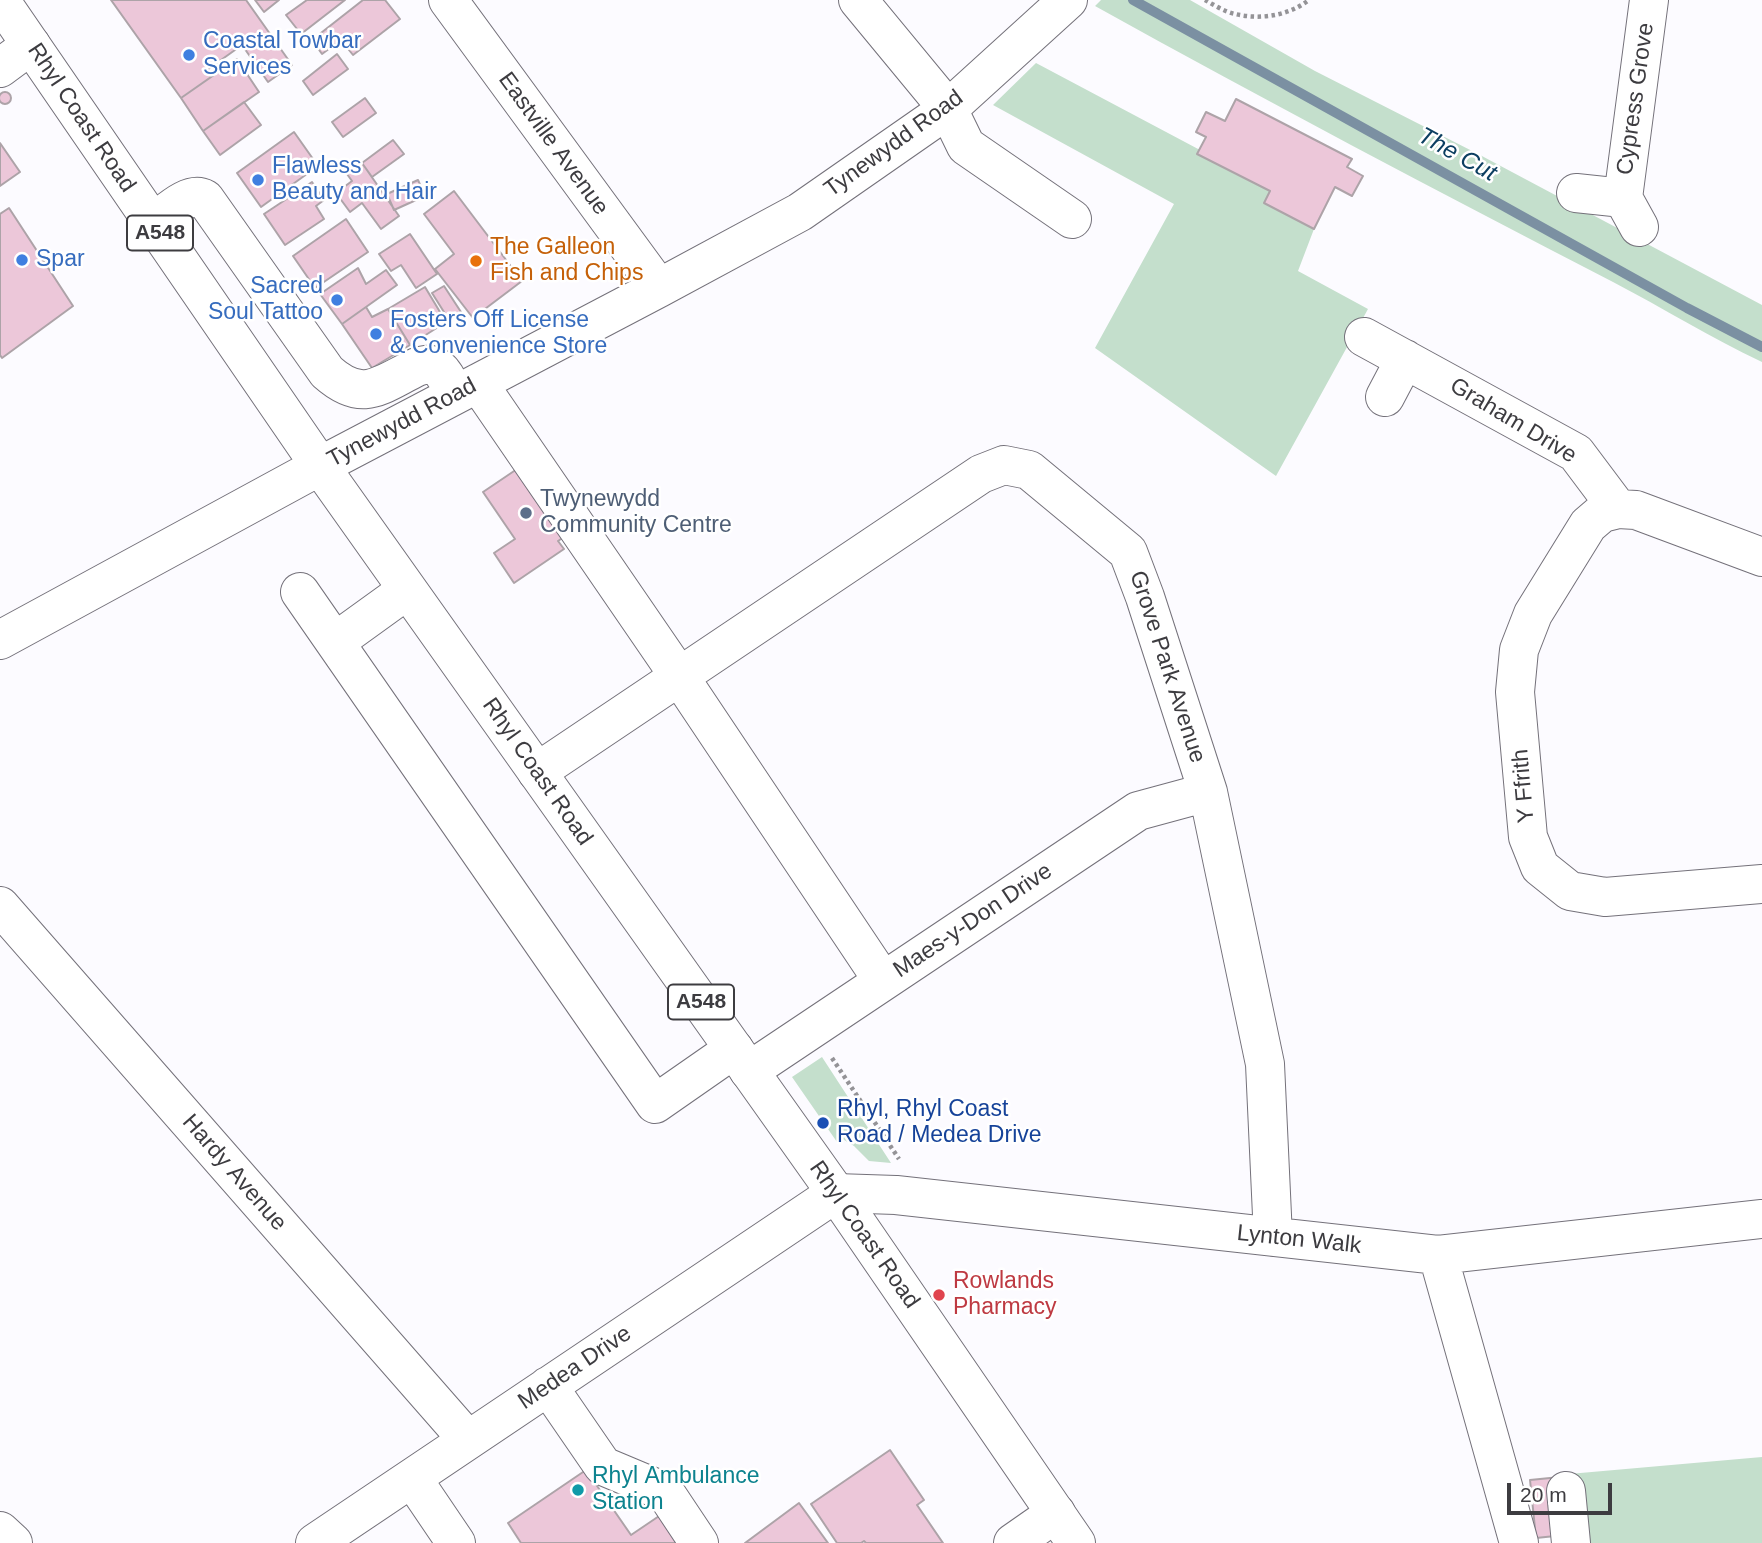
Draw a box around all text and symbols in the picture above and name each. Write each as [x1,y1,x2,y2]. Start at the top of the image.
street label: Cypress Grove [1612,21,1660,177]
place label: Coastal Towbar Services [203,28,362,82]
street label: Rhyl Coast Road [21,38,141,198]
marker: Coastal Towbar Services [181,47,197,63]
street label: Eastville Avenue [492,67,614,221]
street label: Tynewydd Road [819,84,969,204]
water label: The Cut [1413,122,1501,188]
place label: Flawless Beauty and Hair [272,153,437,207]
marker: Flawless Beauty and Hair [250,172,266,188]
road number: A548 [127,216,193,250]
place label: The Galleon Fish and Chips [490,234,643,288]
place label: Spar [36,246,85,274]
marker: Spar [14,252,30,268]
marker: The Galleon Fish and Chips [468,253,484,269]
place label: Sacred Soul Tattoo [208,273,323,327]
marker: Sacred Soul Tattoo [329,292,345,308]
place label: Fosters Off License & Convenience Store [390,307,607,361]
marker: Fosters Off License & Convenience Store [368,326,384,342]
street label: Tynewydd Road [323,372,481,474]
street label: Graham Drive [1445,372,1581,470]
place label: Twynewydd Community Centre [540,486,732,540]
marker: Twynewydd Community Centre [518,505,534,521]
street label: Grove Park Avenue [1123,567,1211,767]
street label: Rhyl Coast Road [476,693,598,851]
street label: Y Ffrith [1507,748,1541,824]
street label: Maes-y-Don Drive [888,858,1058,984]
road number: A548 [668,984,734,1020]
place label: Rhyl, Rhyl Coast Road / Medea Drive [837,1096,1042,1150]
street label: Hardy Avenue [176,1109,292,1237]
marker: Rhyl, Rhyl Coast Road / Medea Drive [815,1115,831,1131]
street label: Rhyl Coast Road [803,1156,925,1314]
street label: Lynton Walk [1235,1220,1363,1260]
place label: Rowlands Pharmacy [953,1268,1057,1322]
marker: Rowlands Pharmacy [931,1287,947,1303]
street label: Medea Drive [513,1320,637,1416]
place label: Rhyl Ambulance Station [592,1463,759,1517]
scale bar [1510,1470,1615,1514]
marker: Rhyl Ambulance Station [570,1482,586,1498]
text: 20 m [1520,1483,1567,1506]

